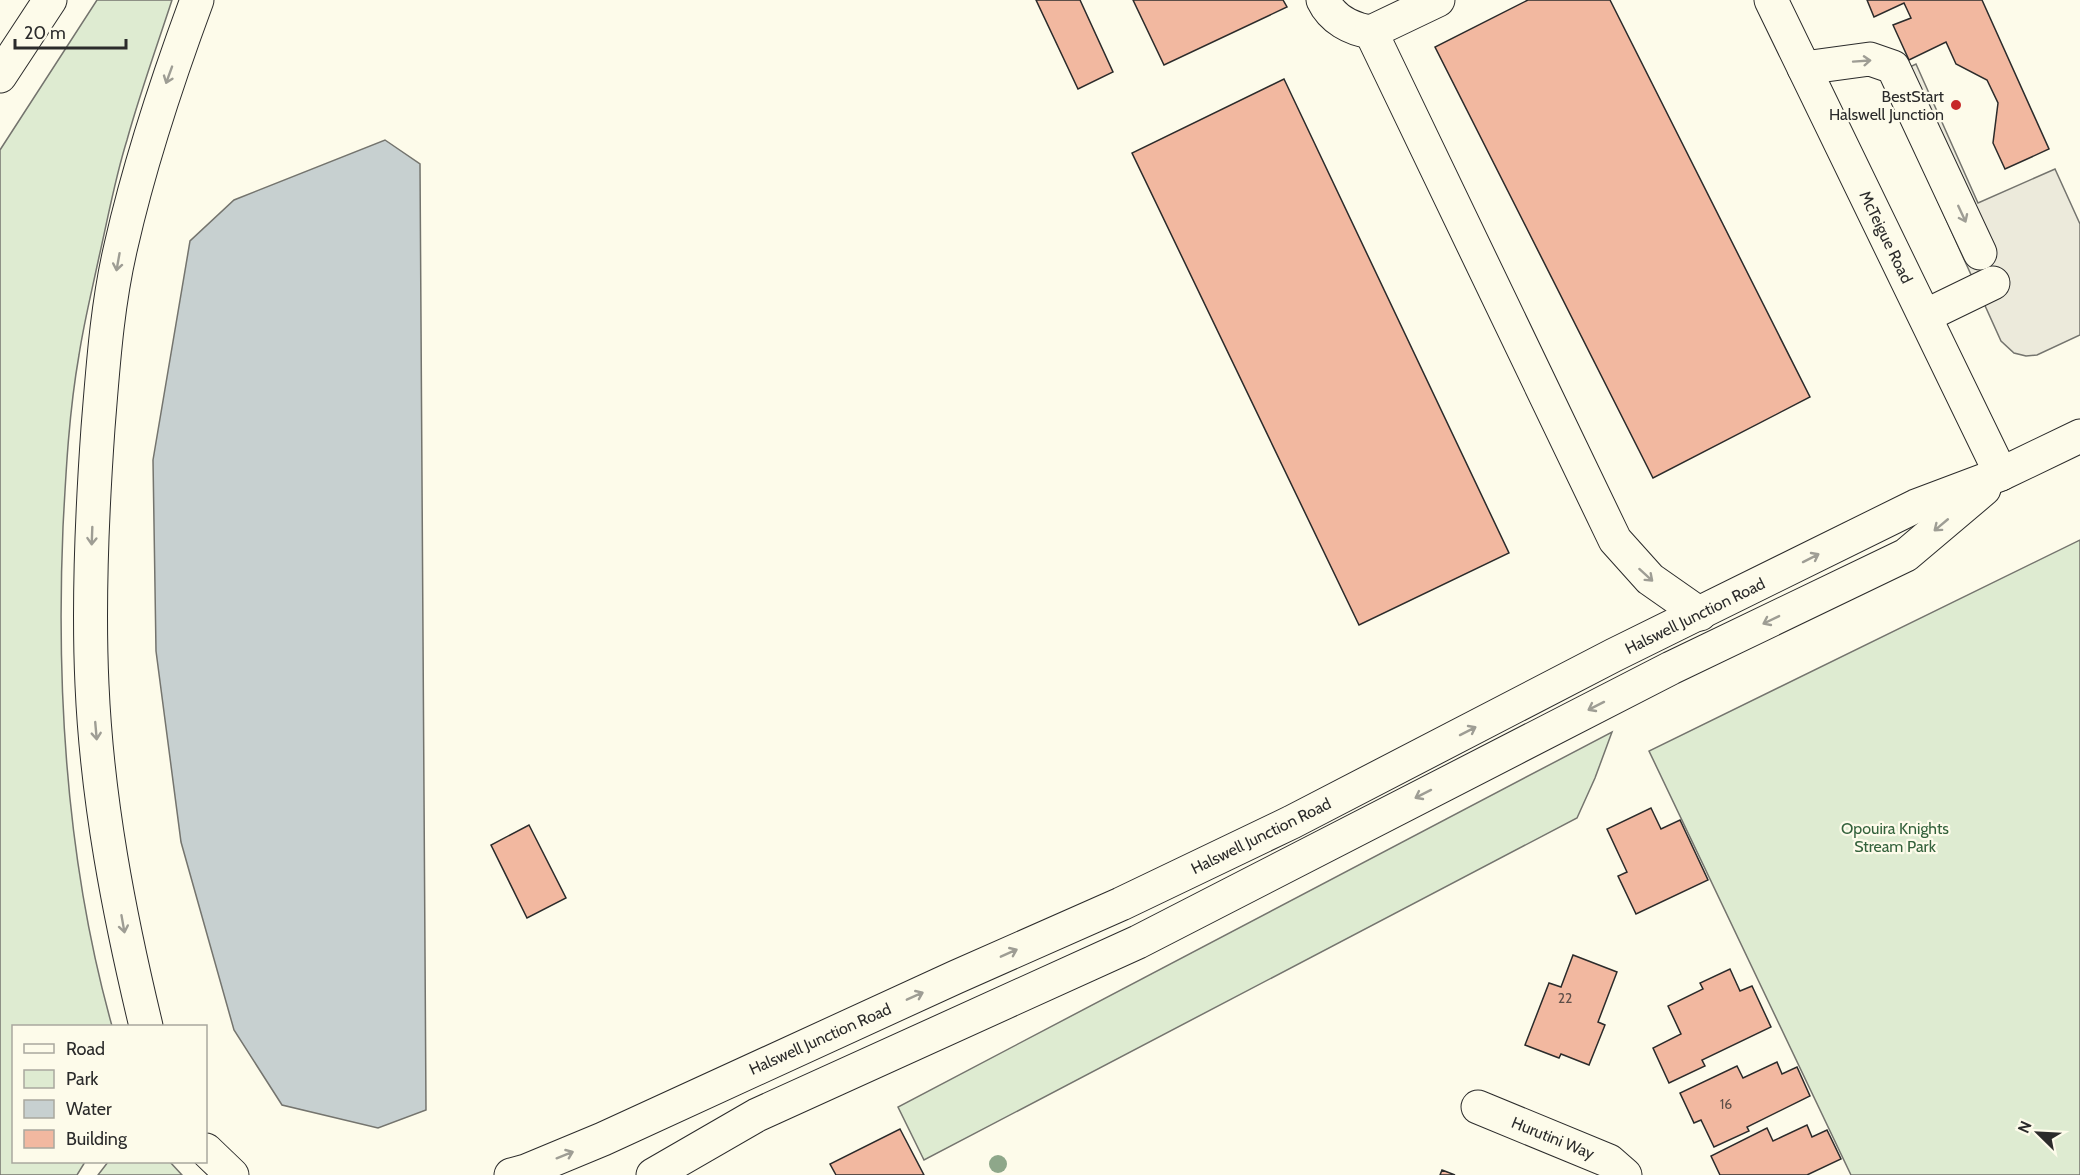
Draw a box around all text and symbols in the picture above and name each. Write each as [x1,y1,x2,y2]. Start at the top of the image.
scale bar [15,12,126,50]
text: 20 m [24,22,66,44]
one-way arrow [1851,55,1871,66]
one-way arrow [163,65,174,83]
place label: BestStart Halswell Junction [1829,87,1945,124]
marker: BestStart Halswell Junction [1949,98,1963,112]
street label: McTeigue Road [1855,188,1917,286]
one-way arrow [1956,205,1968,223]
one-way arrow [112,252,123,272]
one-way arrow [1933,519,1949,532]
one-way arrow [86,526,97,546]
one-way arrow [1802,552,1820,564]
one-way arrow [1639,568,1654,582]
street label: Halswell Junction Road [1622,574,1768,658]
one-way arrow [1763,614,1781,626]
one-way arrow [1588,701,1606,712]
one-way arrow [91,721,102,741]
one-way arrow [1459,725,1476,737]
one-way arrow [1414,789,1432,800]
street label: Halswell Junction Road [1188,794,1334,878]
park label: Opouira Knights Stream Park [1841,819,1949,856]
one-way arrow [118,914,129,934]
one-way arrow [1000,947,1018,959]
house number: 22 [1558,989,1572,1007]
one-way arrow [905,990,923,1001]
street label: Halswell Junction Road [746,999,894,1079]
legend [12,1025,207,1163]
text: Road [66,1038,105,1060]
text: Park [66,1068,99,1090]
house number: 16 [1720,1095,1732,1113]
text: Water [66,1098,112,1120]
north arrow [2008,1103,2068,1163]
street label: Hurutini Way [1509,1113,1597,1163]
text: N [2014,1118,2036,1136]
text: Building [66,1128,128,1150]
one-way arrow [556,1149,574,1160]

